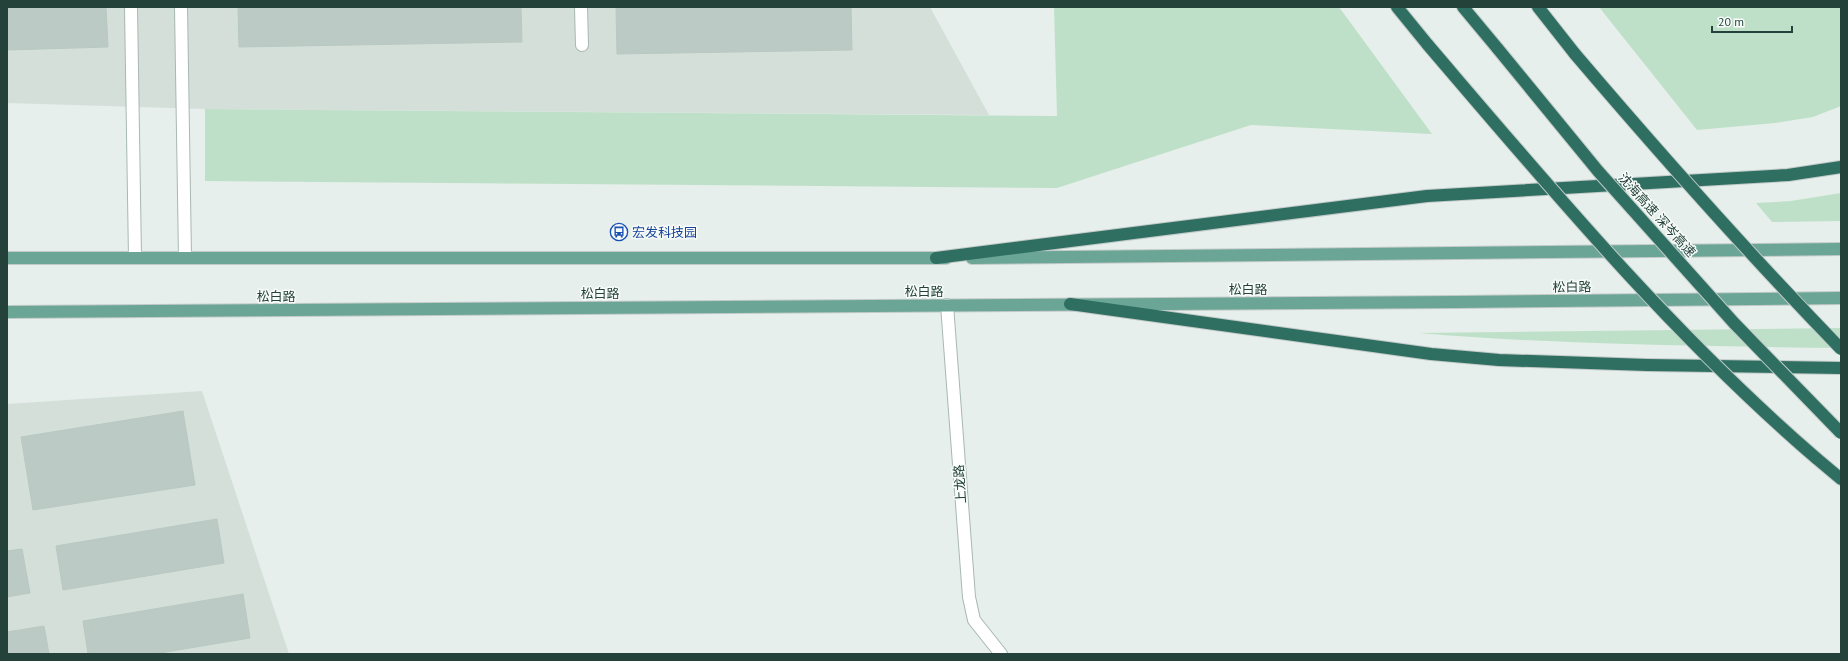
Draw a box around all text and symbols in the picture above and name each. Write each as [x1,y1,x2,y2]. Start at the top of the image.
scale bar [1712,8,1792,34]
text: 20 m [1718,14,1744,29]
street label: 沈海高速 深岑高速 [1615,169,1699,261]
bus stop icon: 宏发科技园 [609,222,629,242]
place label: 宏发科技园 [632,224,697,241]
street label: 松白路 [1552,278,1592,296]
street label: 松白路 [1228,281,1268,298]
street label: 松白路 [904,283,944,300]
street label: 松白路 [580,285,620,302]
street label: 松白路 [256,288,296,305]
street label: 上龙路 [950,464,970,504]

